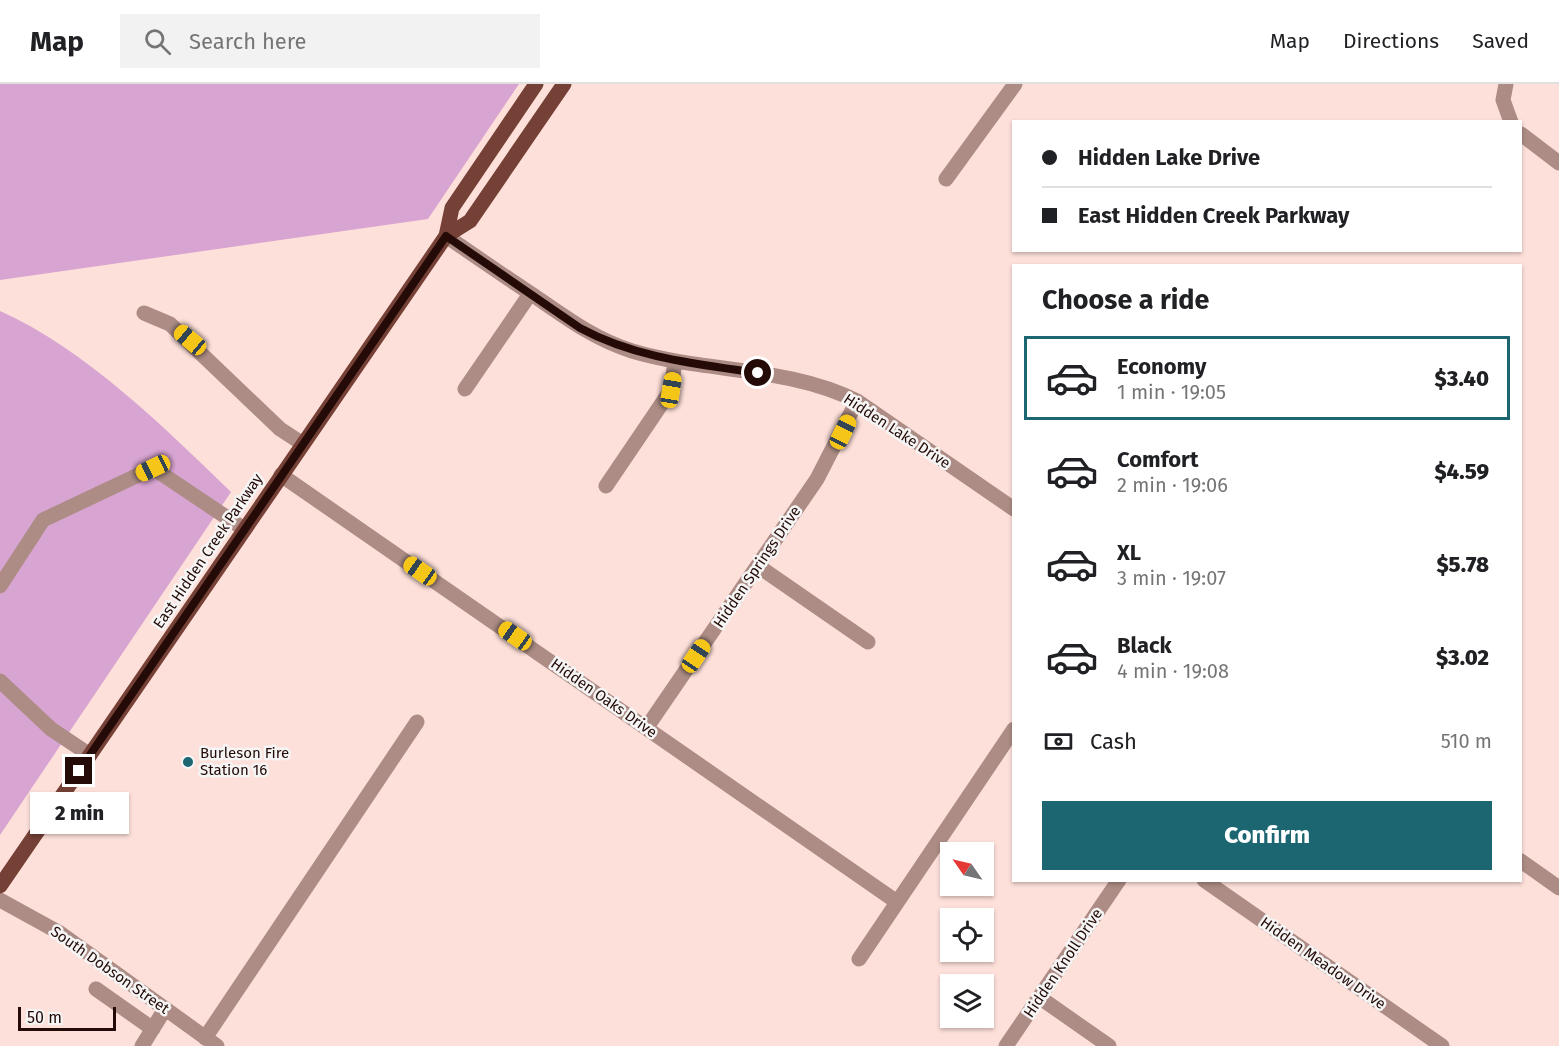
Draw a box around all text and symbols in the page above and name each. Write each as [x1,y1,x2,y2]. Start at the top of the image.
search box [120,14,540,68]
text: Map [30,25,84,58]
icon: search [141,25,174,58]
text: Search here [189,28,307,55]
text: Map [1270,28,1310,54]
text: Directions [1343,28,1439,54]
text: Saved [1472,28,1529,54]
text: Hidden Lake Drive [1078,144,1260,171]
text: East Hidden Creek Parkway [1078,202,1349,229]
text: Choose a ride [1042,284,1209,316]
car [170,322,210,358]
icon: car [1045,351,1099,405]
text: Economy [1117,353,1206,380]
route start [744,359,771,386]
text: $3.40 [1435,365,1489,392]
car [659,371,683,409]
text: 1 min · 19:05 [1117,380,1226,404]
street label: Hidden Lake Drive [840,390,954,472]
car [827,412,859,452]
icon: car [1045,444,1099,498]
text: Comfort [1117,446,1198,473]
car [133,452,173,484]
text: $4.59 [1434,458,1489,485]
street label: East Hidden Creek Parkway [150,470,267,632]
text: 2 min · 19:06 [1117,473,1228,497]
street label: Hidden Springs Drive [710,503,804,631]
icon: car [1045,537,1099,591]
text: XL [1117,539,1141,566]
text: $5.78 [1436,551,1489,578]
car [400,553,440,589]
text: 3 min · 19:07 [1117,566,1226,590]
car [495,618,535,654]
icon: car [1045,630,1099,684]
text: Black [1117,632,1172,659]
car [678,636,714,676]
text: $3.02 [1436,644,1489,671]
street label: Hidden Oaks Drive [547,655,661,741]
text: 4 min · 19:08 [1117,659,1229,683]
icon: cash [1042,725,1075,758]
text: Cash [1090,728,1137,755]
text: 510 m [1441,729,1492,753]
place label: Burleson Fire Station 16 [200,744,289,779]
marker: Burleson Fire Station 16 [181,755,195,769]
route end [65,757,92,784]
callout: 2 min [29,792,128,834]
text: 2 min [55,801,104,825]
button: Confirm [1042,801,1492,870]
north arrow [940,842,994,896]
map controls [940,842,994,1028]
street label: Hidden Knoll Drive [1020,905,1106,1021]
button: locate [940,908,994,962]
street label: Hidden Meadow Drive [1257,913,1389,1013]
street label: South Dobson Street [47,922,173,1018]
button: layers [940,974,994,1028]
scale bar [18,1004,116,1032]
text: 50 m [27,1008,62,1027]

